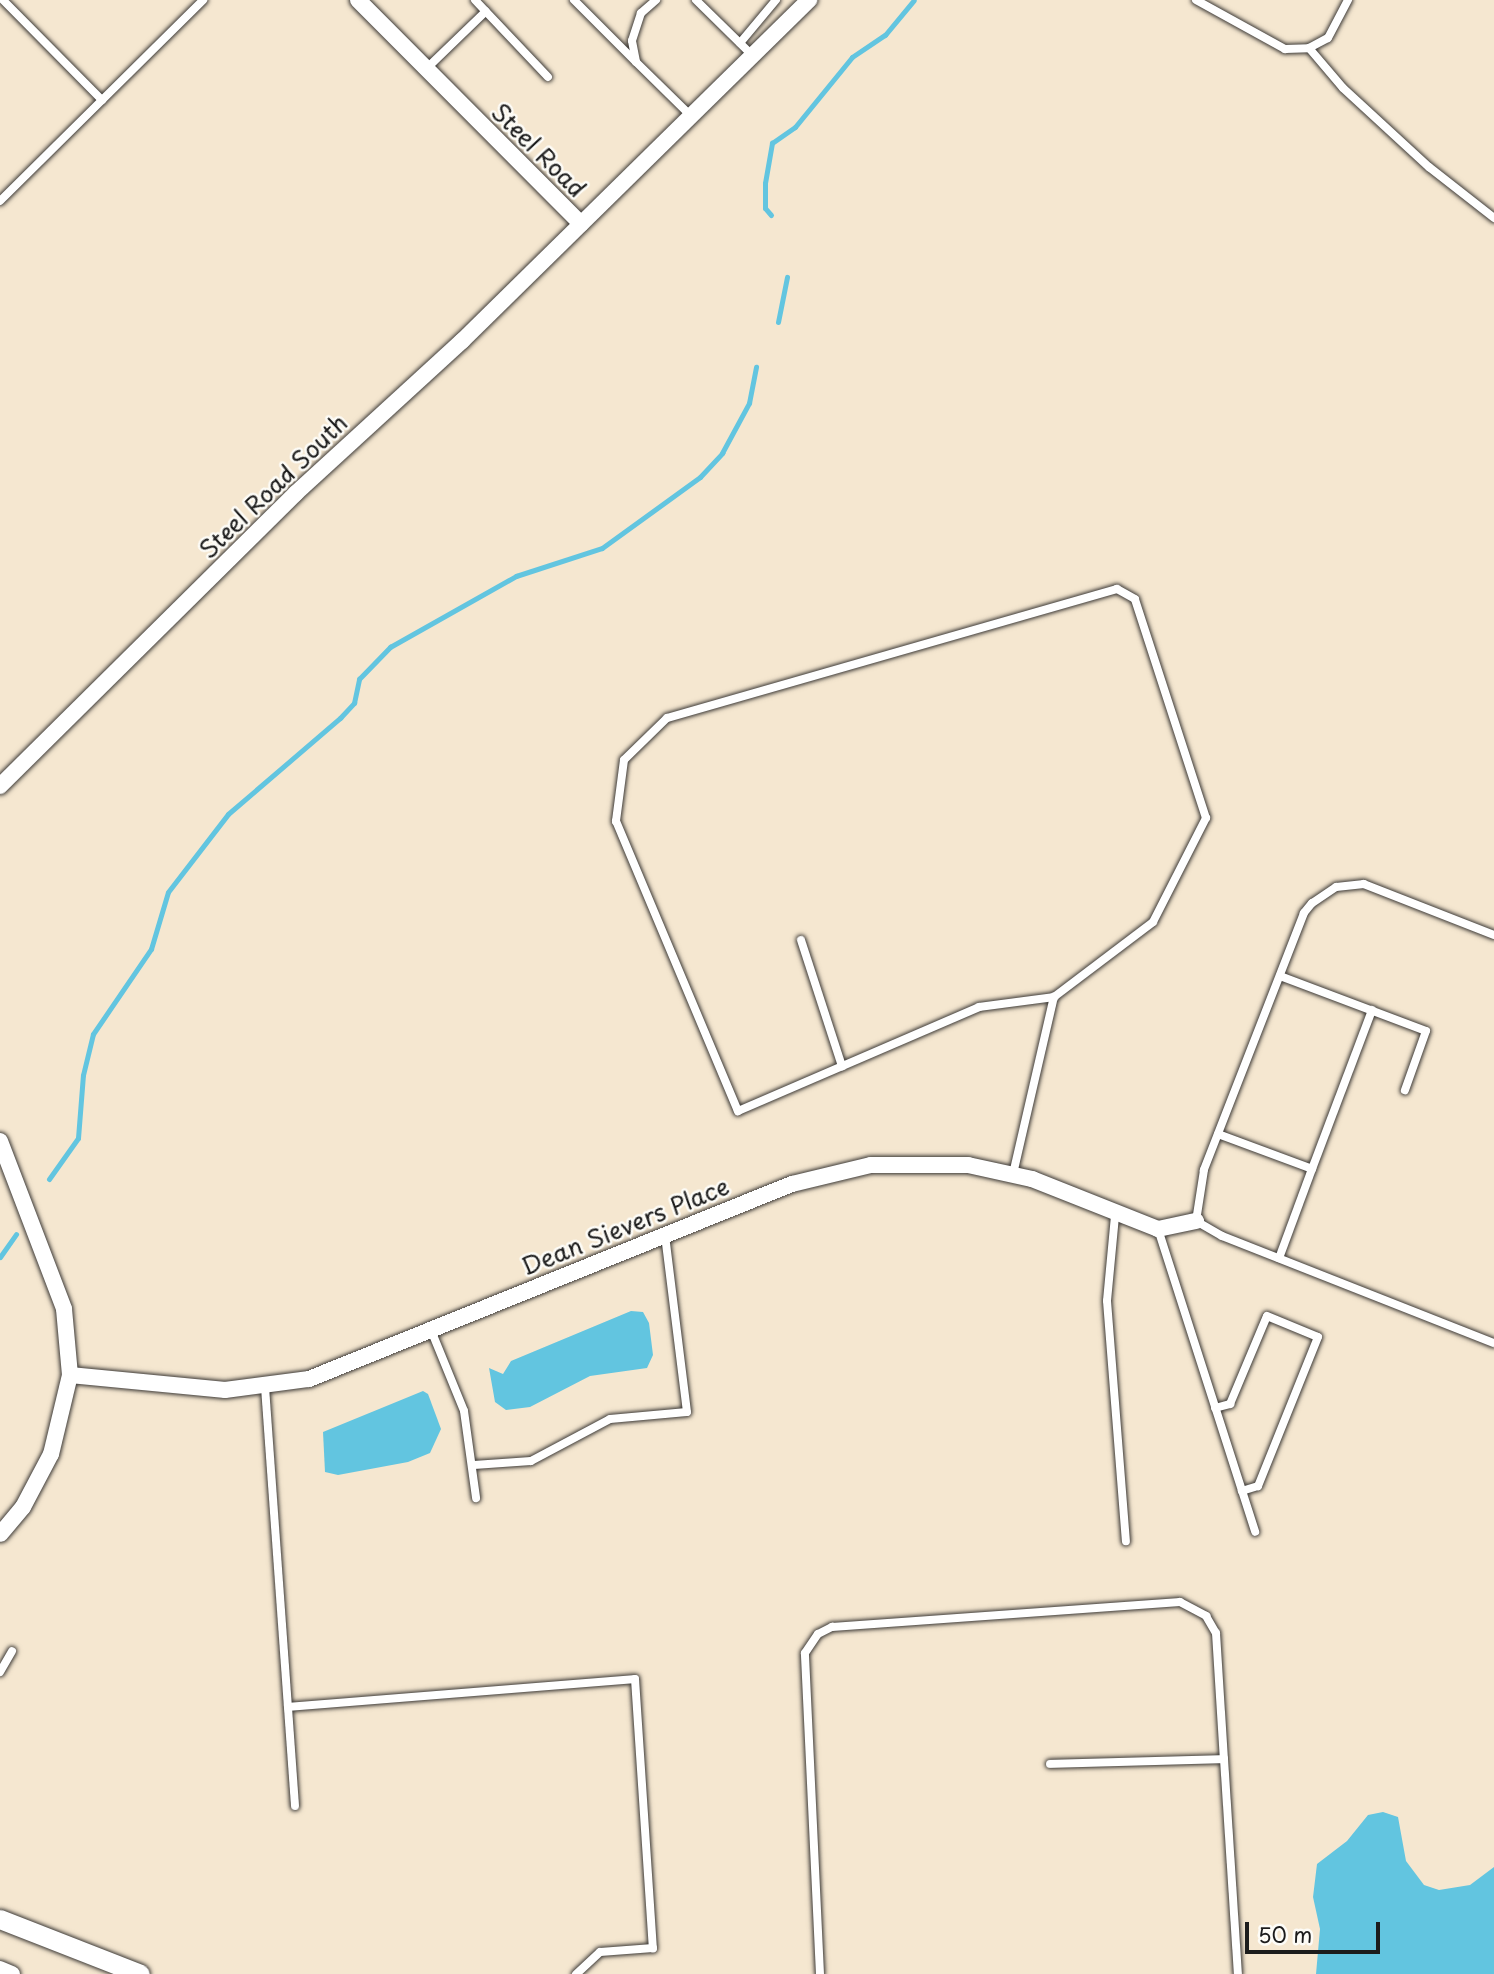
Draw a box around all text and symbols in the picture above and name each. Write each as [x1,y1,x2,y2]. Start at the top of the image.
street label: Steel Road [485,96,593,204]
street label: Steel Road South [192,407,354,565]
street label: Dean Sievers Place [517,1171,733,1281]
scale bar [1249,1908,1384,1952]
text: 50 m [1258,1918,1312,1950]

